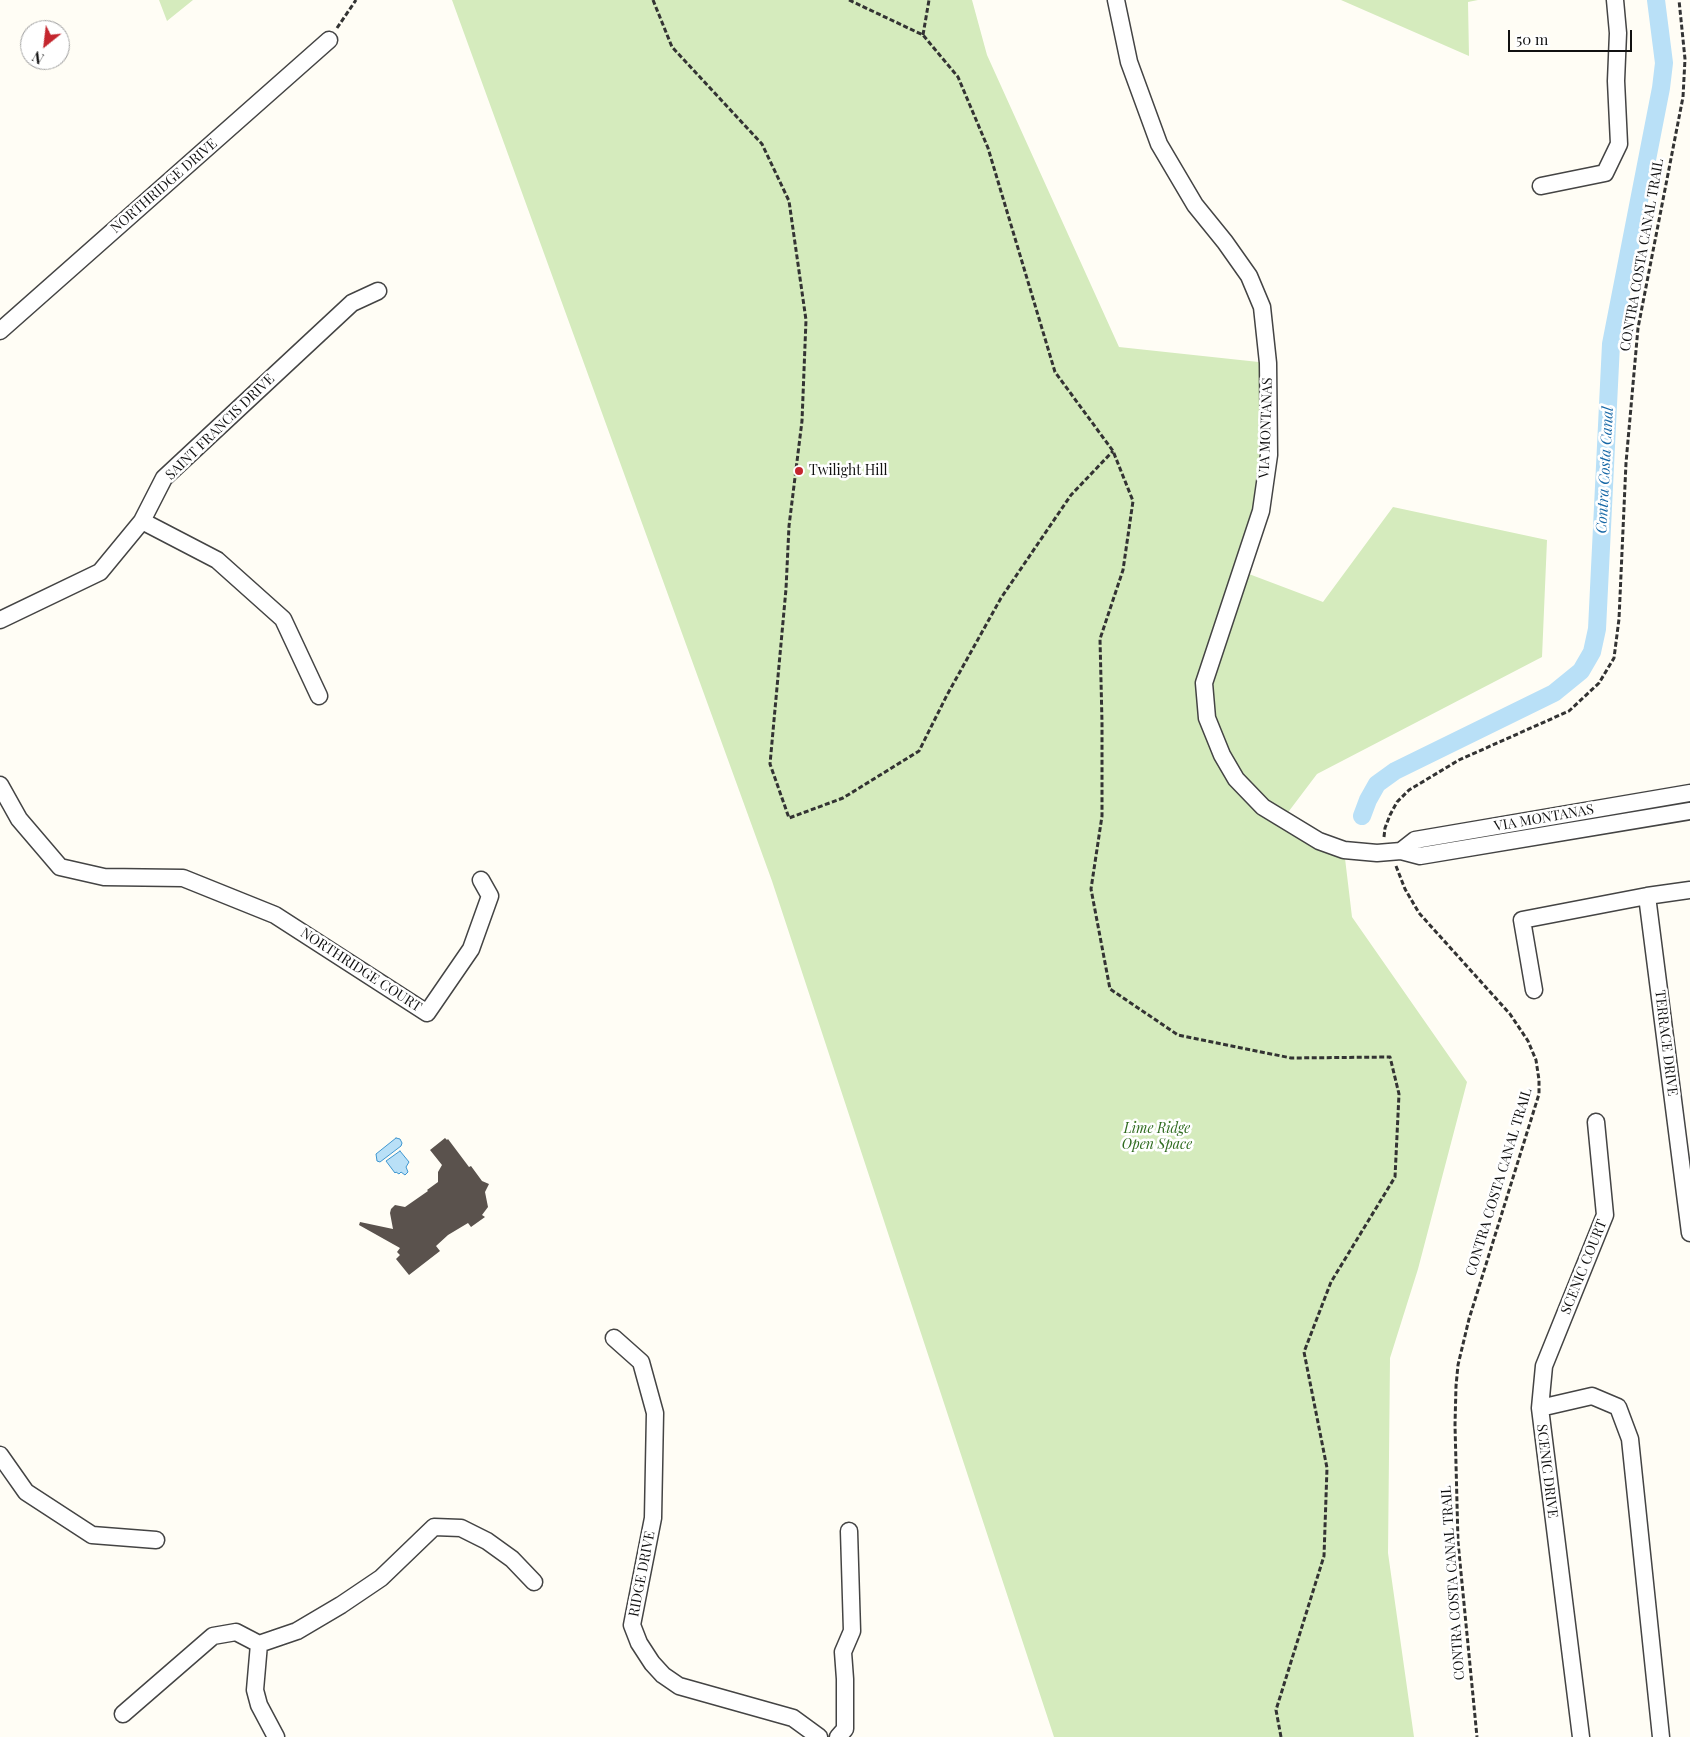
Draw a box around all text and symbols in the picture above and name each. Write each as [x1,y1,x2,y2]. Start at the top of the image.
north arrow [20,20,70,70]
scale bar [1510,20,1634,52]
text: 50 m [1516,29,1548,49]
text: N [29,47,47,68]
street label: NORTHRIDGE DRIVE [107,135,221,237]
street label: CONTRA COSTA CANAL TRAIL [1617,157,1667,353]
street label: SAINT FRANCIS DRIVE [162,371,278,483]
street label: VIA MONTANAS [1256,377,1276,479]
water label: Contra Costa Canal [1593,406,1617,534]
place label: Twilight Hill [809,463,887,479]
marker: Twilight Hill [793,465,805,477]
street label: VIA MONTANAS [1493,801,1595,835]
street label: NORTHRIDGE COURT [297,924,425,1016]
street label: TERRACE DRIVE [1651,989,1681,1097]
street label: CONTRA COSTA CANAL TRAIL [1462,1086,1536,1278]
park label: Lime Ridge Open Space [1122,1121,1192,1154]
street label: SCENIC COURT [1557,1217,1611,1317]
street label: SCENIC DRIVE [1533,1423,1561,1519]
street label: CONTRA COSTA CANAL TRAIL [1438,1485,1468,1681]
street label: RIDGE DRIVE [625,1530,659,1618]

